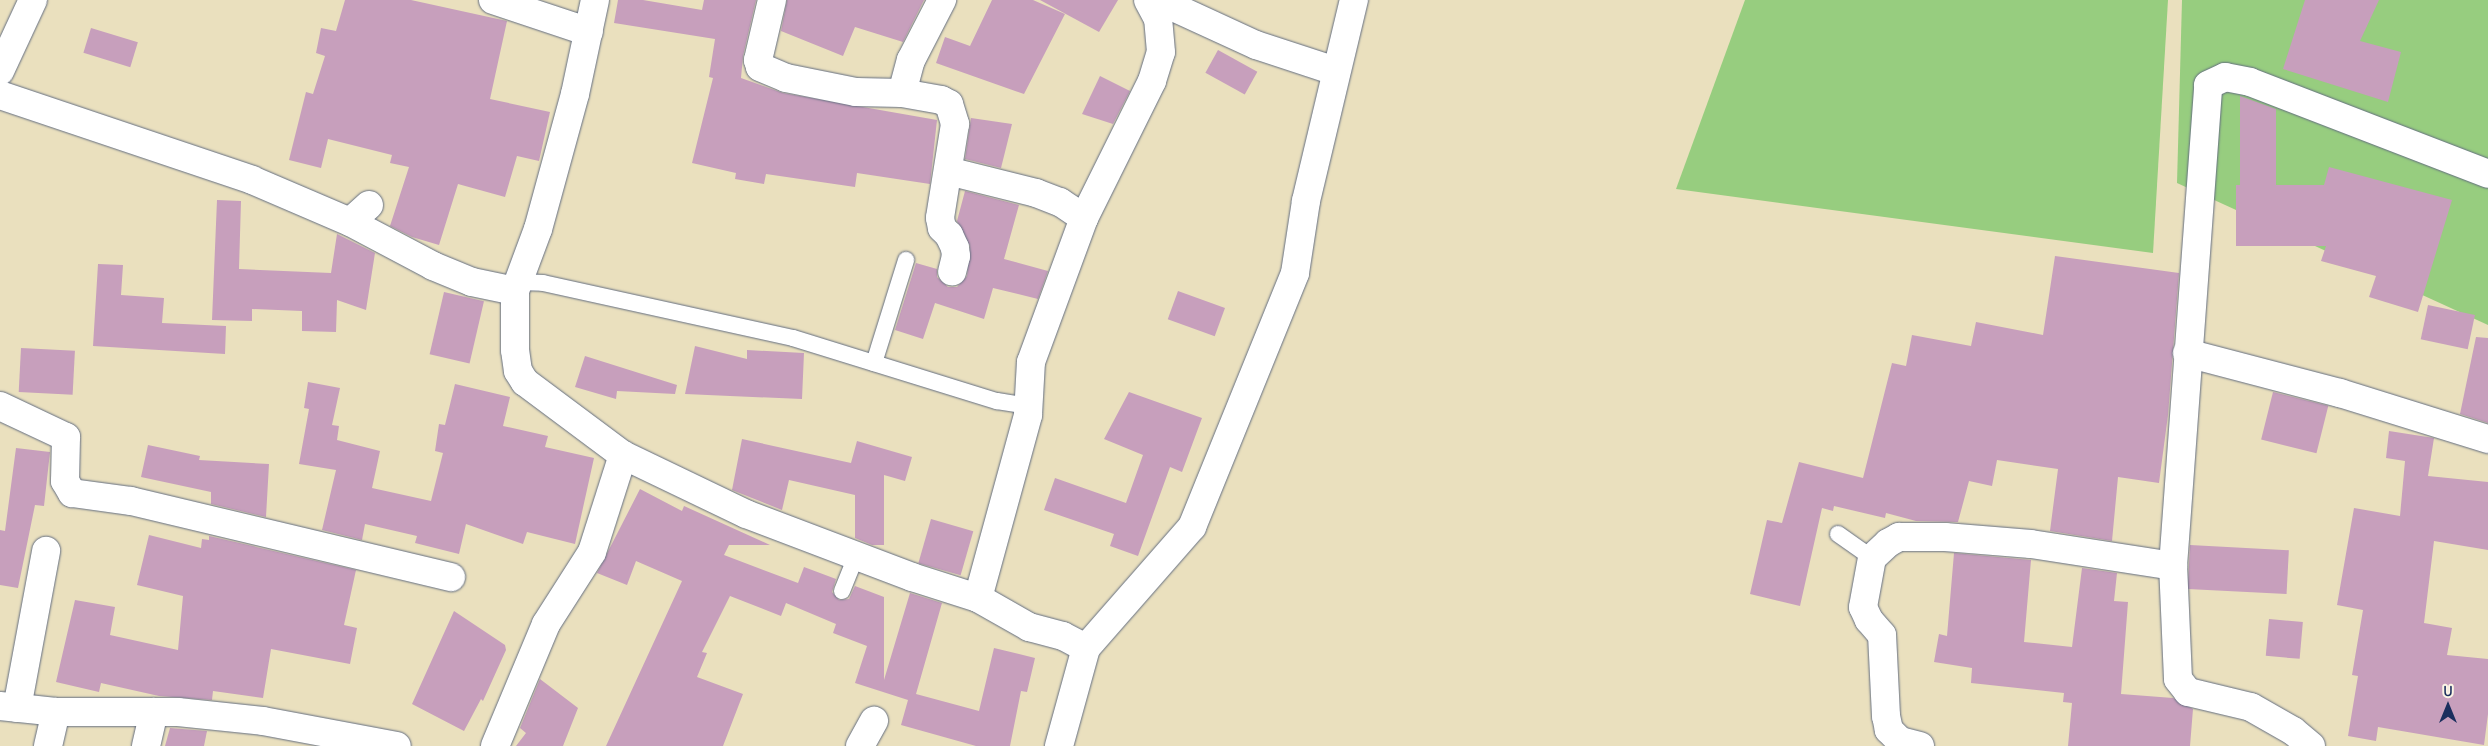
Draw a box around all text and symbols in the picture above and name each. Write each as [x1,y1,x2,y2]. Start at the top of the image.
north arrow [2423,681,2473,731]
text: U [2443,682,2453,700]

